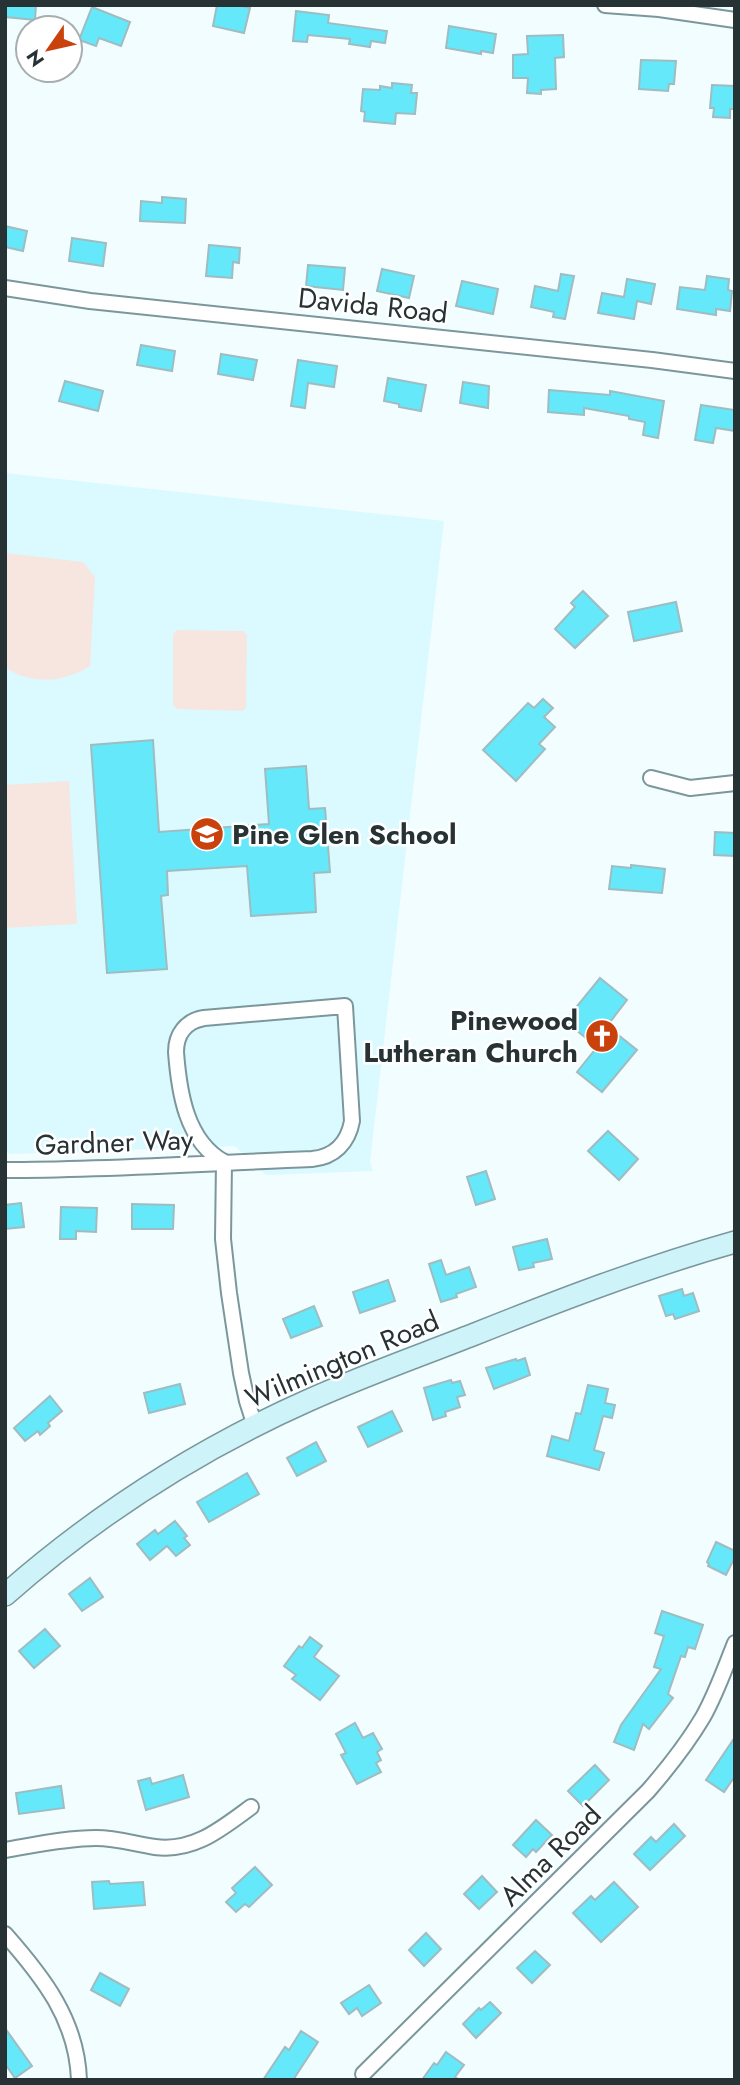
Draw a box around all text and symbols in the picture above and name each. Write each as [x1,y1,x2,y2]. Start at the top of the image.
north arrow [14,14,84,84]
text: N [20,44,51,72]
street label: Davida Road [296,277,450,334]
place label: Pine Glen School [232,814,456,855]
school or university icon: Pine Glen School [188,815,226,853]
place label: Pinewood Lutheran Church [363,1000,578,1073]
church icon: Pinewood Lutheran Church [583,1017,621,1055]
street label: Gardner Way [34,1119,195,1166]
street label: Wilmington Road [239,1300,445,1419]
street label: Alma Road [490,1795,610,1915]

